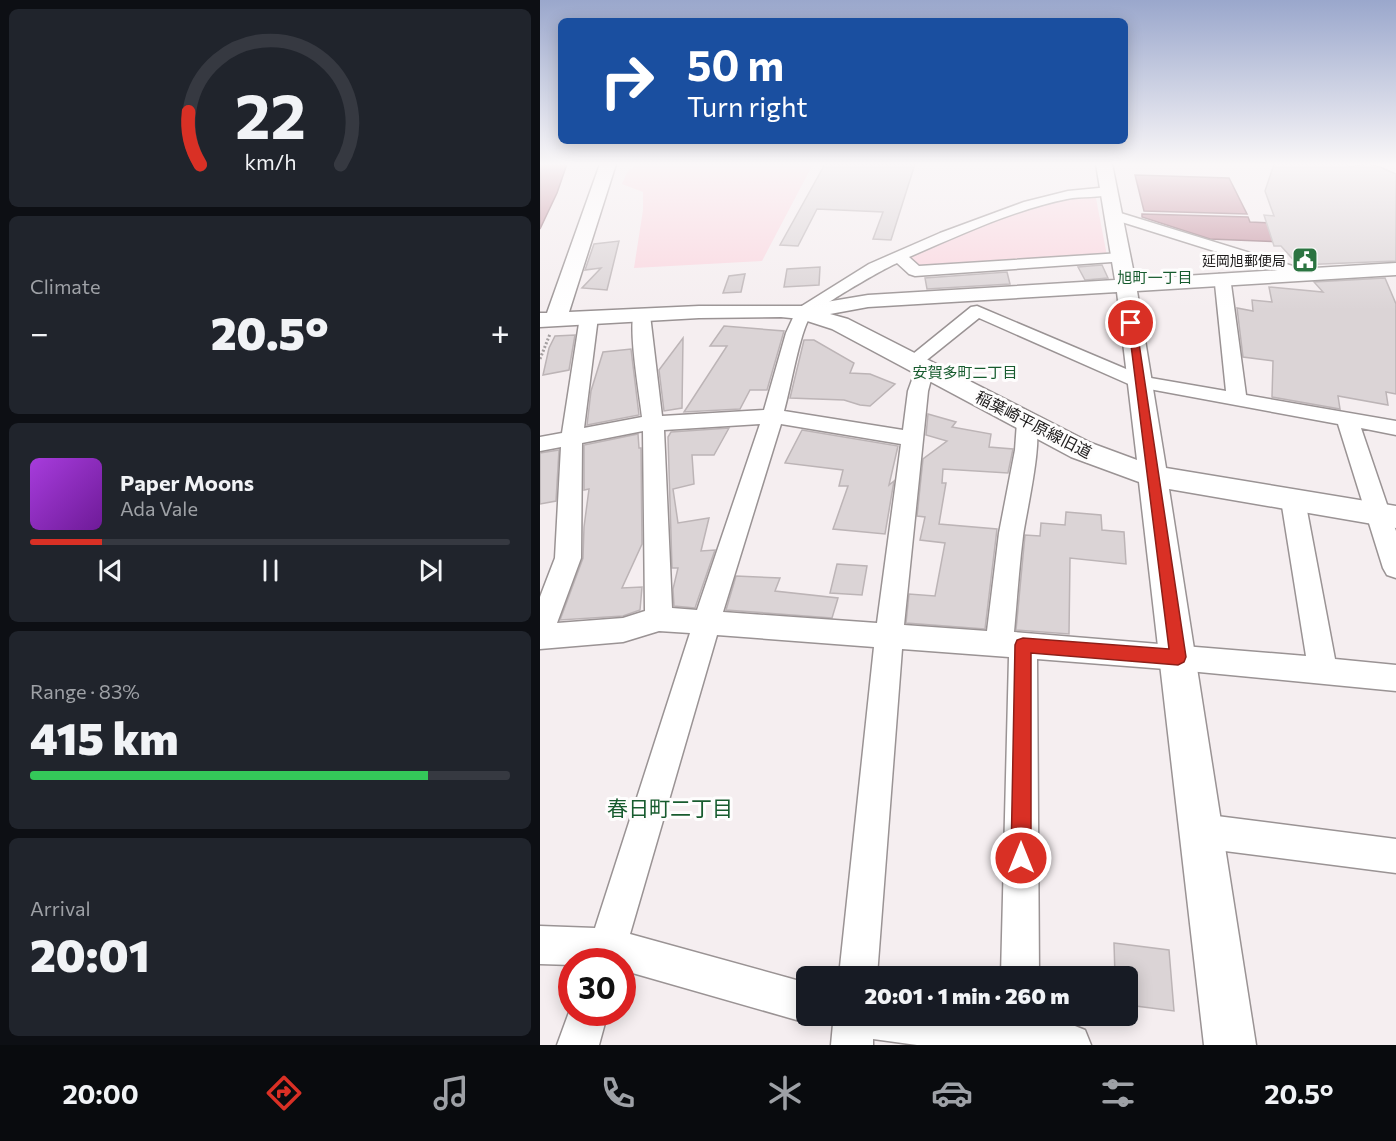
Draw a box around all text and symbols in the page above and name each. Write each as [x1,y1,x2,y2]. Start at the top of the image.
text: 50 m [687,38,784,90]
icon: right [588,42,666,120]
text: 22 [234,76,306,152]
text: Turn right [687,90,807,123]
text: km/h [244,148,296,174]
public building icon: 延岡旭郵便局 [1290,245,1320,275]
place label: 延岡旭郵便局 [1202,252,1286,269]
district label: 旭町一丁目 [1117,268,1193,286]
text: Climate [30,274,100,298]
pin [1105,297,1156,348]
text: 20.5° [211,304,329,359]
icon: arrive [1114,306,1147,339]
text: − [30,311,49,352]
text: + [491,311,510,352]
district label: 安賀多町二丁目 [912,363,1018,381]
street label: 稲葉崎平原線旧道 [973,386,1095,462]
text: Paper Moons [120,469,254,496]
text: Ada Vale [120,496,198,520]
icon: previous [94,554,127,587]
icon: pause [254,554,287,587]
icon: next [414,554,447,587]
text: Range · 83% [30,679,140,703]
text: 415 km [30,709,179,764]
district label: 春日町二丁目 [607,795,733,820]
position arrow [989,826,1053,890]
text: Arrival [30,896,91,920]
text: 20:01 [30,926,150,981]
speed limit sign: 30 [558,948,636,1026]
text: 20:01 · 1 min · 260 m [865,982,1069,1009]
icon: directions [263,1072,305,1114]
icon: music [430,1072,472,1114]
icon: phone [597,1072,639,1114]
icon: climate [764,1072,806,1114]
icon: car [931,1072,973,1114]
icon: filters [1097,1072,1139,1114]
text: 20:00 [62,1077,139,1110]
text: 20.5° [1264,1077,1334,1110]

